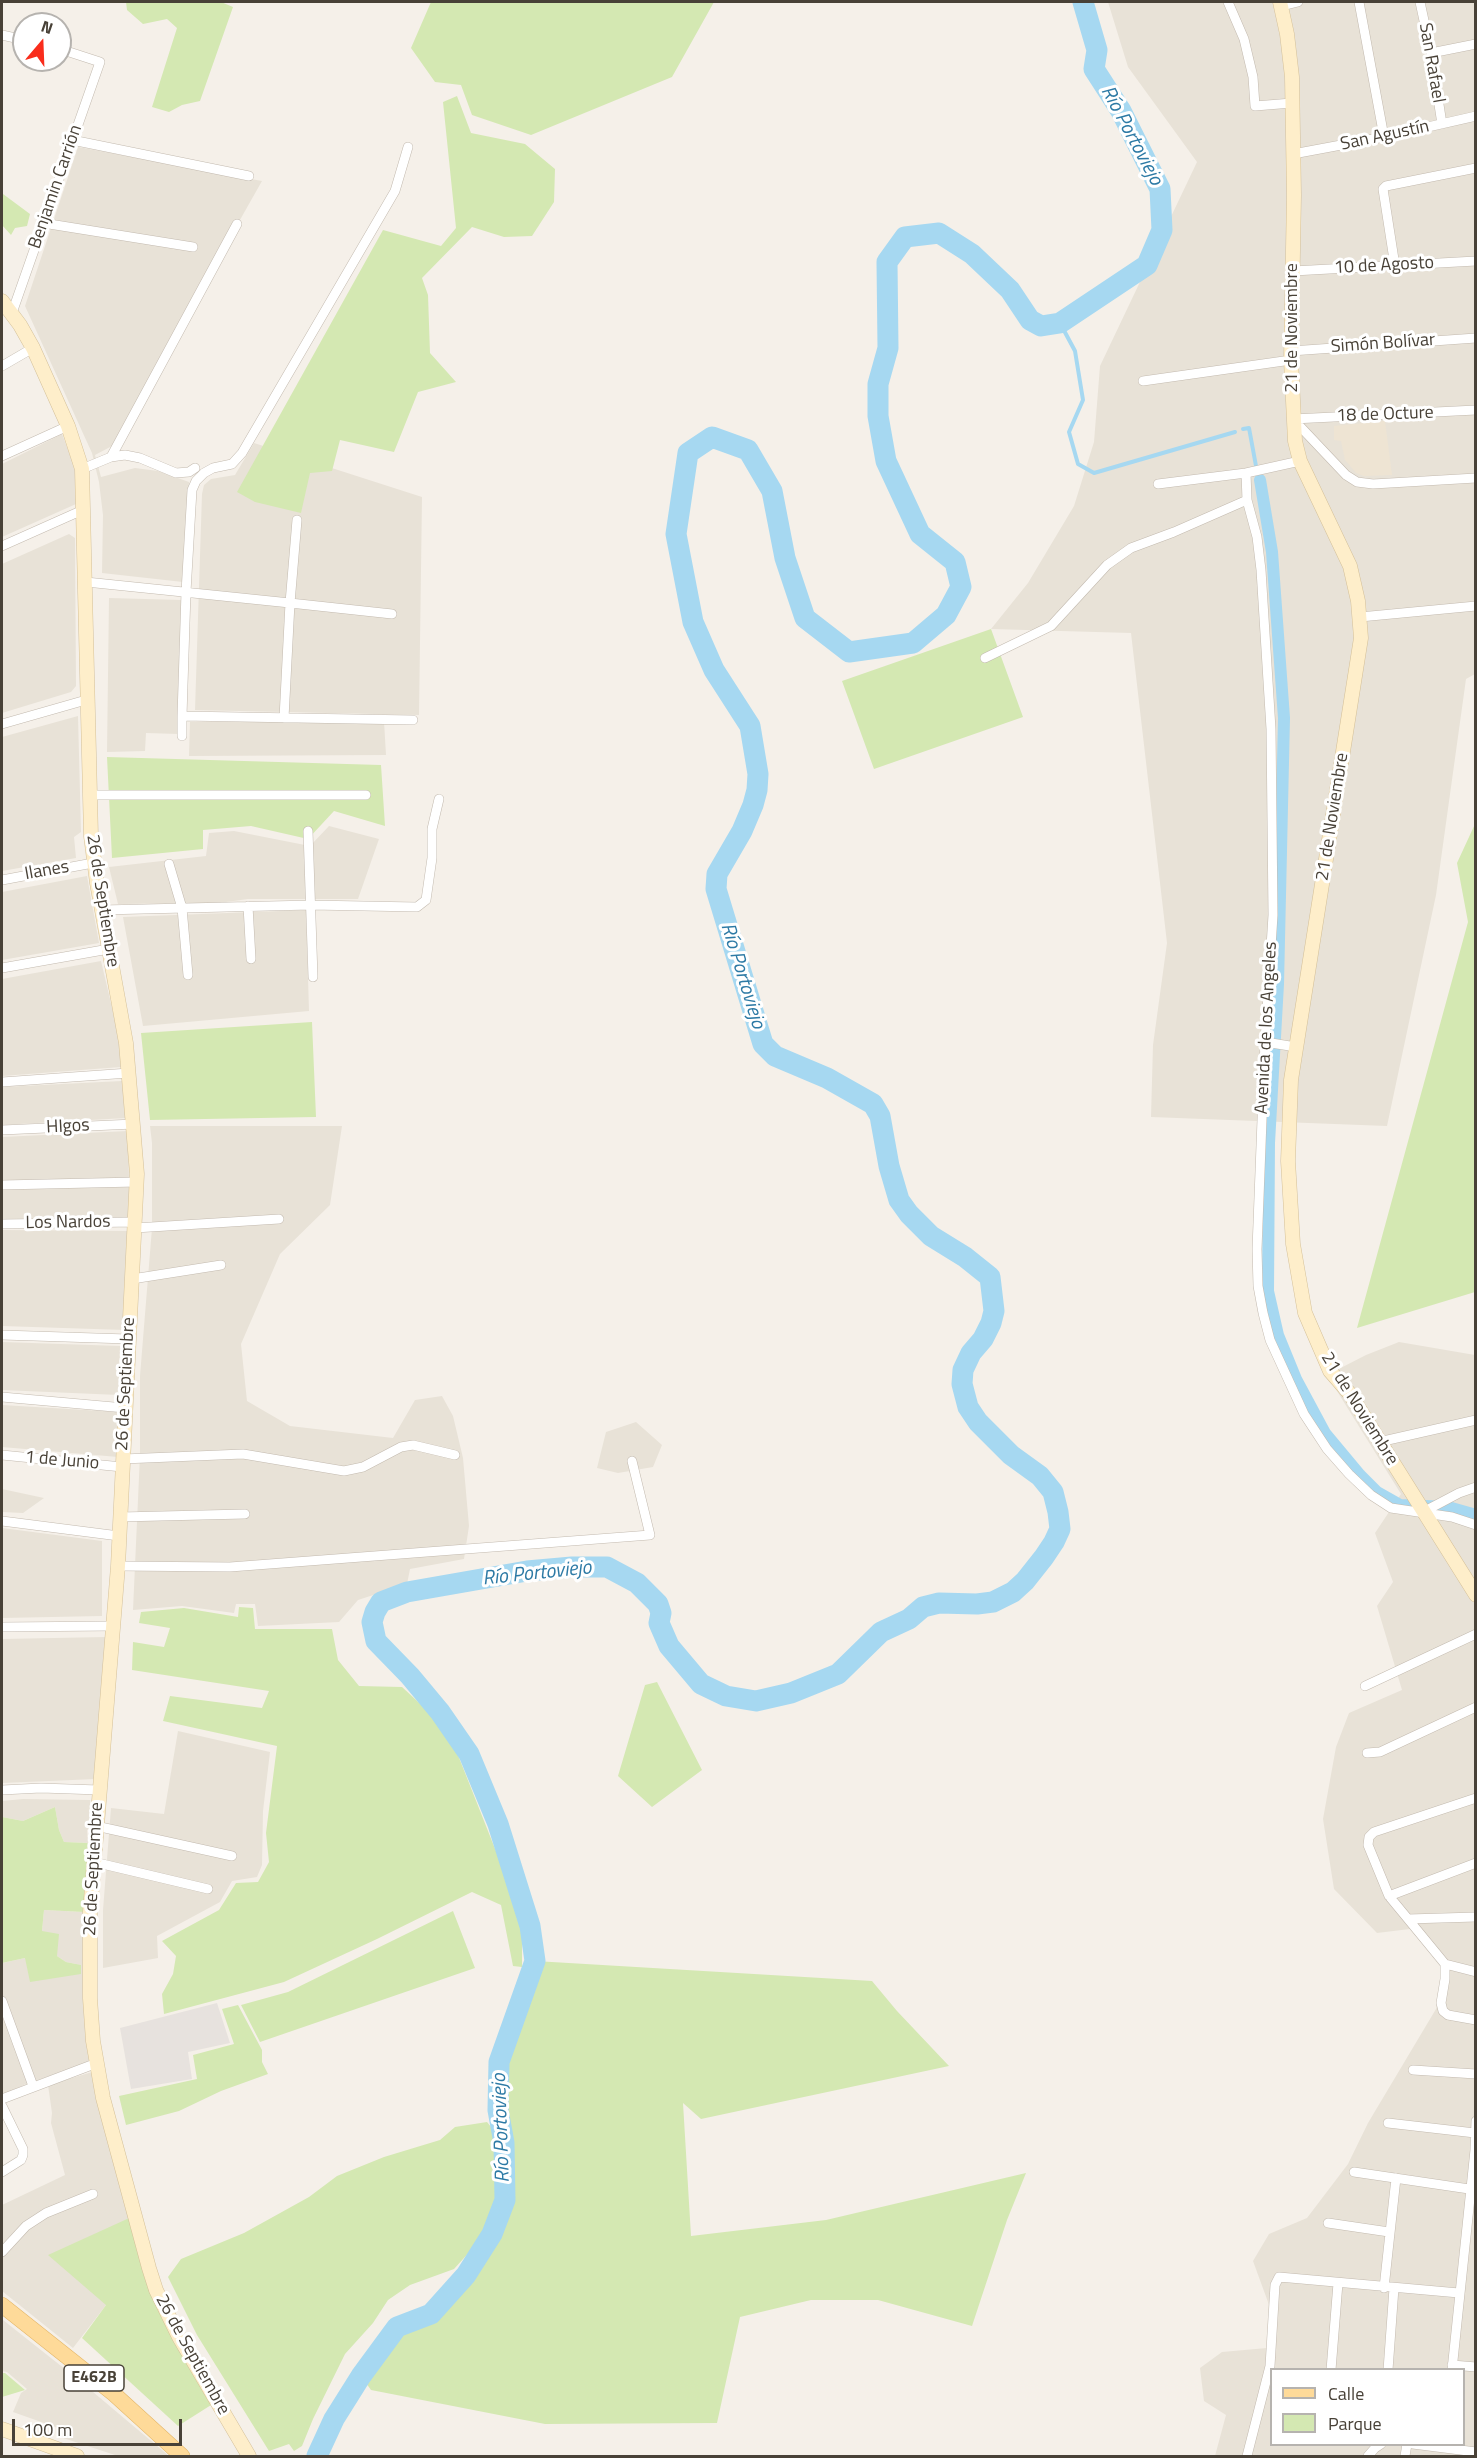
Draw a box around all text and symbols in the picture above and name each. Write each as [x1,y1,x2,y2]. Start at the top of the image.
north arrow [12,12,72,72]
text: N [38,14,56,40]
street label: San Rafael [1413,21,1449,105]
water label: Río Portoviejo [1095,82,1167,190]
street label: San Agustín [1339,116,1431,156]
street label: Benjamin Carrión [25,122,87,252]
street label: 10 de Agosto [1333,253,1435,279]
street label: 21 de Noviembre [1282,263,1304,393]
street label: Simón Bolívar [1330,330,1436,358]
street label: 18 de Octure [1336,403,1434,427]
street label: 21 de Noviembre [1312,751,1354,883]
street label: 26 de Septiembre [81,833,123,969]
street label: Ilanes [23,856,71,886]
water label: Río Portoviejo [715,920,769,1032]
street label: Avenida de los Angeles [1252,941,1282,1115]
street label: HIgos [46,1115,90,1139]
street label: Los Nardos [25,1211,111,1235]
street label: 26 de Septiembre [112,1317,140,1451]
street label: 21 de Noviembre [1316,1348,1402,1470]
street label: 1 de Junio [24,1447,100,1475]
water label: Río Portoviejo [481,1556,593,1592]
street label: 26 de Septiembre [80,1802,108,1936]
water label: Río Portoviejo [488,2073,516,2183]
street label: 26 de Septiembre [150,2291,234,2419]
road number: E462B [64,2365,124,2391]
legend [1270,2368,1465,2446]
text: Calle [1328,2380,1364,2407]
scale bar [15,2407,184,2445]
text: Parque [1328,2410,1382,2437]
text: 100 m [23,2416,72,2443]

